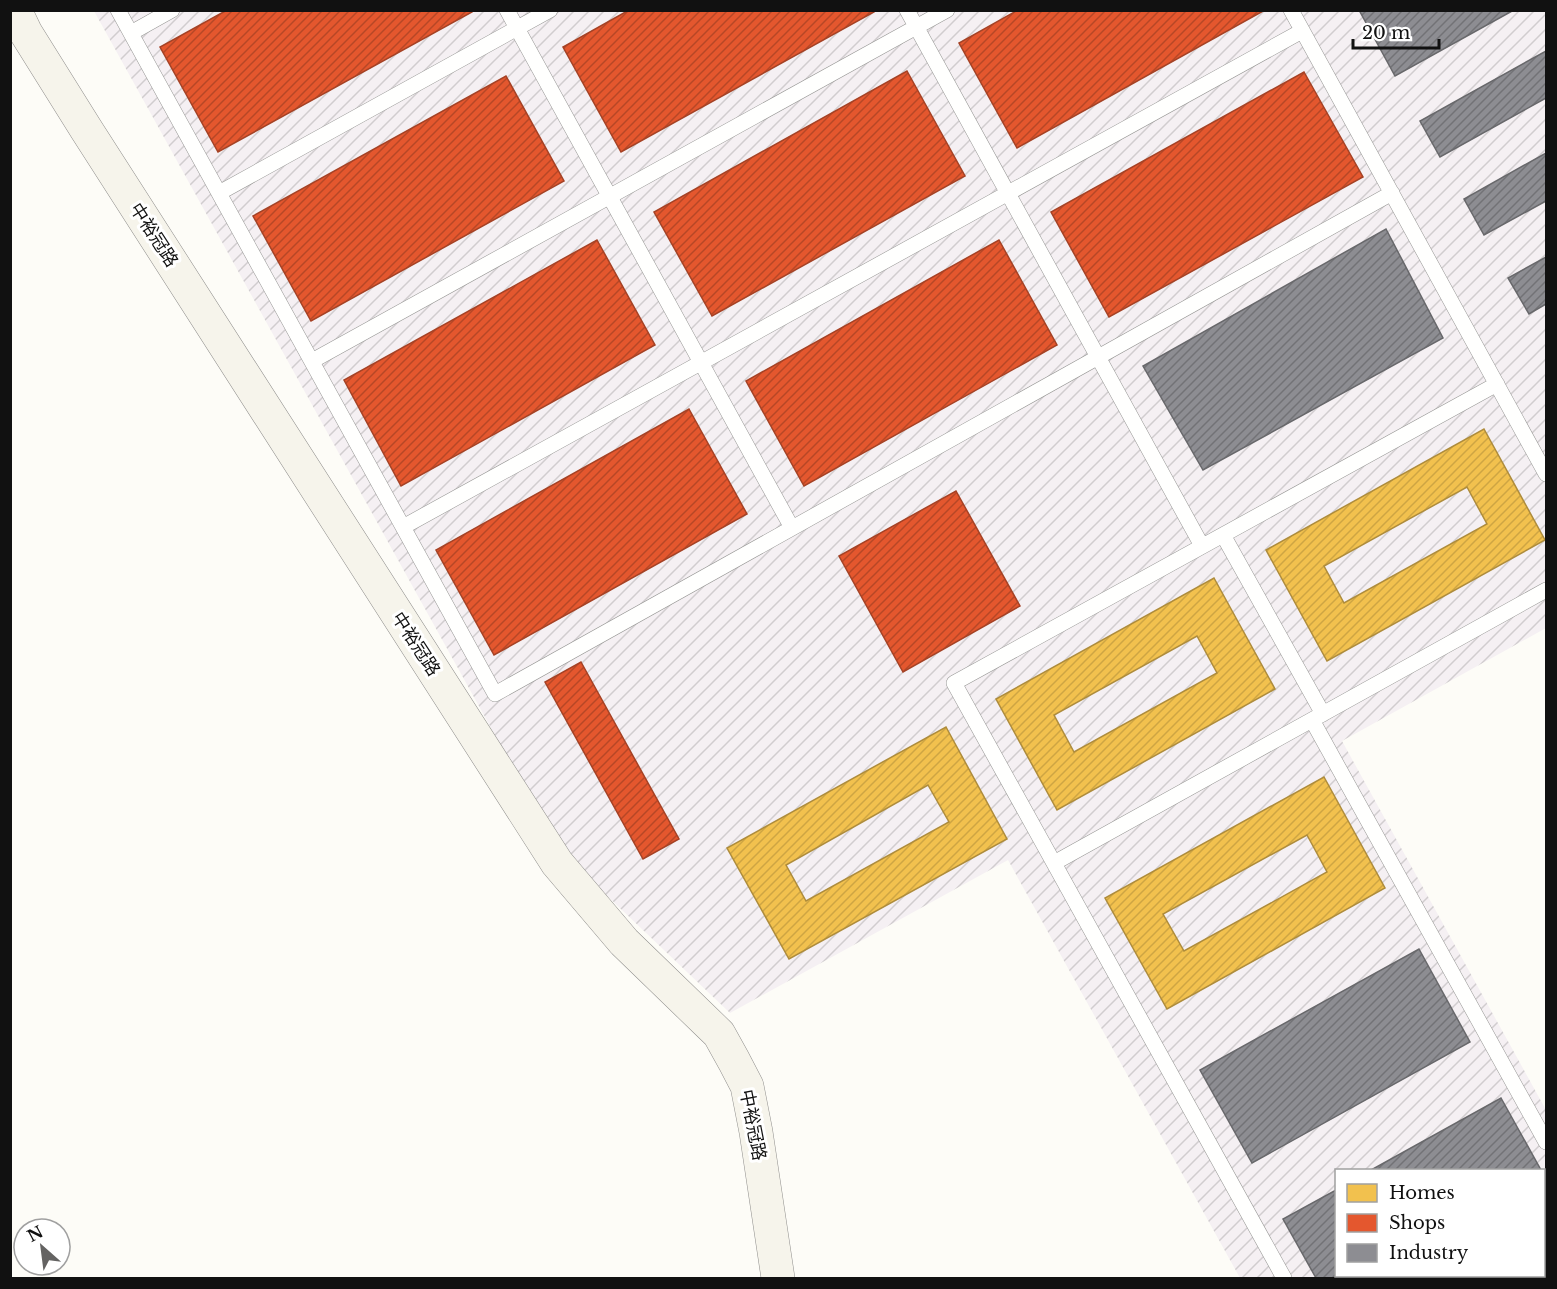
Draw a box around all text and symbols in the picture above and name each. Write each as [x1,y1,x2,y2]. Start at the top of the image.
scale bar [1353,12,1438,50]
text: 20 m [1362,22,1410,44]
street label: 中裕冠路 [125,199,183,271]
street label: 中裕冠路 [387,608,445,680]
street label: 中裕冠路 [735,1088,771,1162]
legend [1335,1169,1545,1277]
text: Homes [1389,1182,1455,1204]
text: Shops [1389,1212,1445,1234]
north arrow [12,1217,72,1277]
text: N [24,1221,46,1246]
text: Industry [1389,1242,1469,1264]

